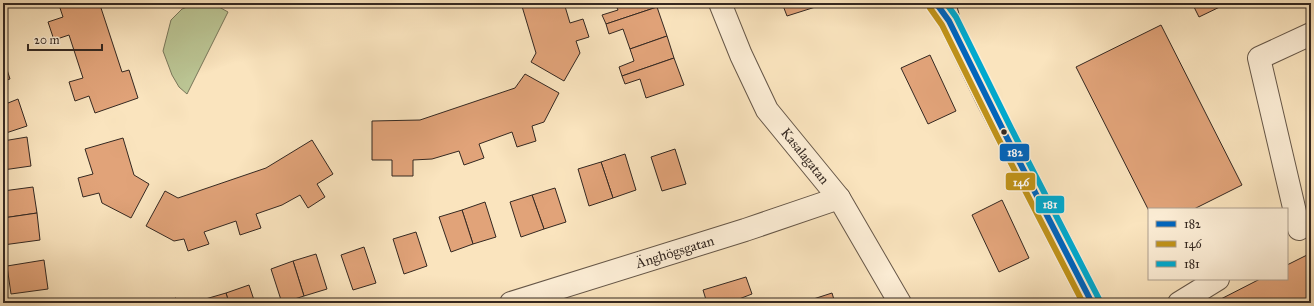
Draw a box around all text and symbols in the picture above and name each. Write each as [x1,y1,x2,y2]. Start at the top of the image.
scale bar [28,26,102,52]
text: 20 m [34,33,60,47]
street label: Kasalagatan [777,124,833,188]
unlabelled marker [999,127,1009,137]
line badge: 182 [999,143,1030,162]
text: 182 [1007,146,1023,159]
line badge: 146 [1005,172,1036,191]
text: 146 [1013,176,1030,190]
line badge: 181 [1035,195,1065,214]
text: 181 [1043,198,1058,211]
legend [1148,208,1288,280]
text: 182 [1184,217,1201,231]
street label: Änghögsgatan [633,231,717,272]
text: 146 [1184,237,1202,251]
text: 181 [1184,257,1200,271]

